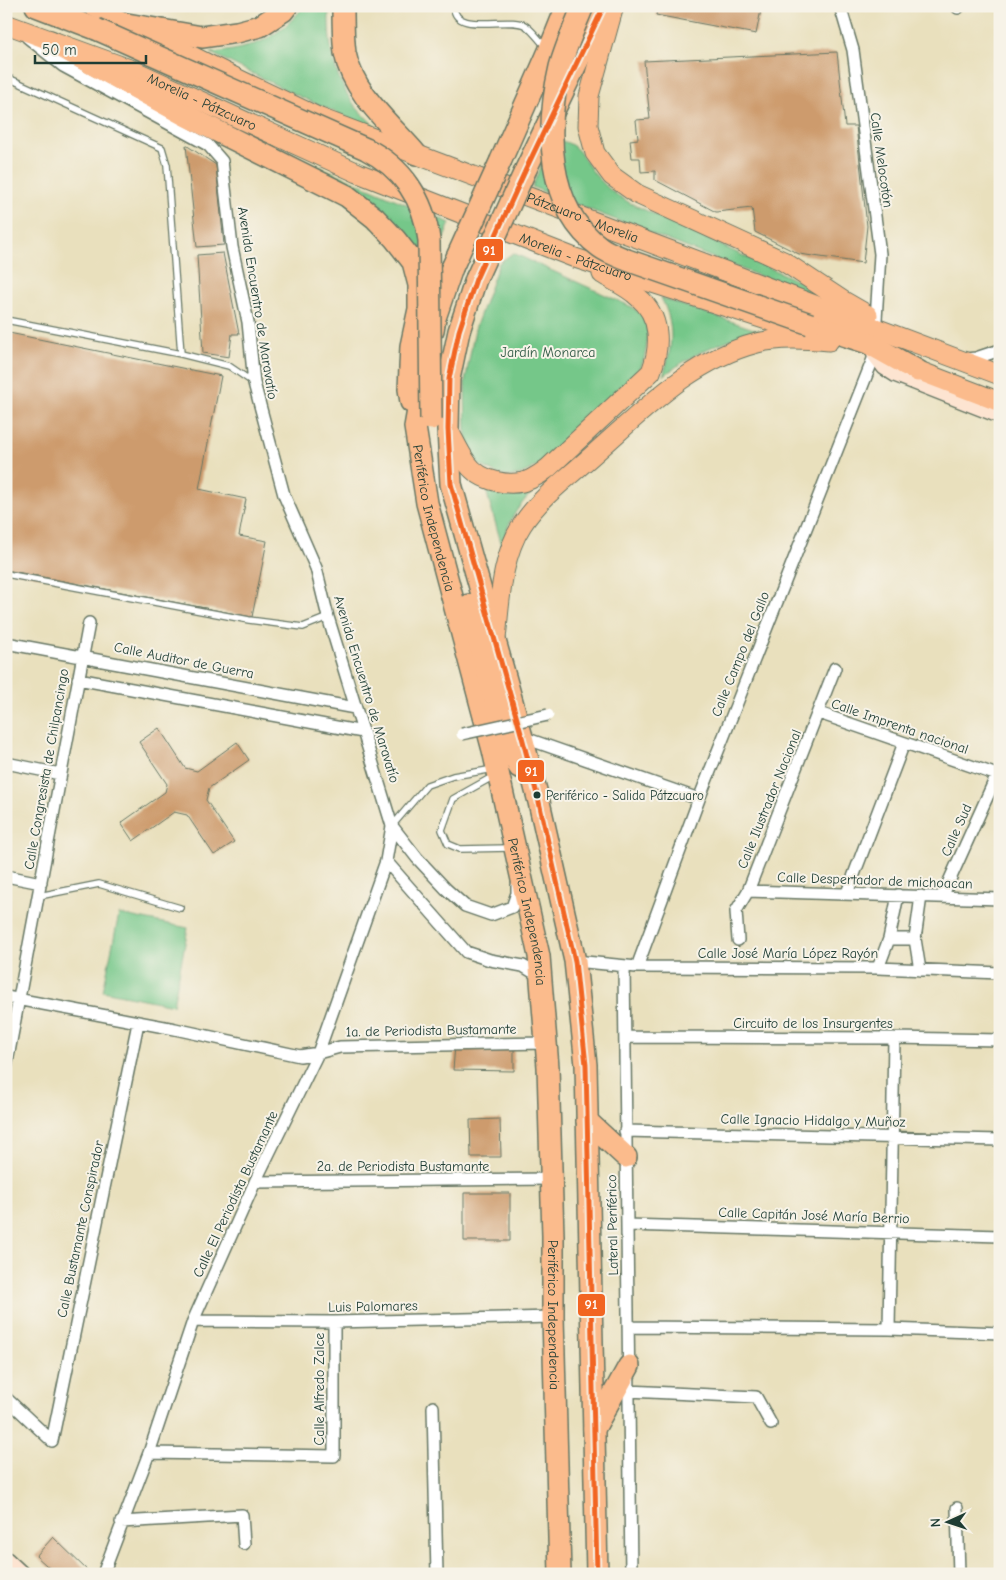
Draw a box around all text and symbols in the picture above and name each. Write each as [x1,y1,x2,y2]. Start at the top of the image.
scale bar [35,32,146,64]
text: 50 m [42,41,77,59]
street label: Morelia - Pátzcuaro [145,70,259,134]
street label: Calle Melocotón [866,112,897,209]
street label: Pátzcuaro - Morelia [524,189,641,247]
street label: Avenida Encuentro de Maravatío [234,205,281,401]
street label: Morelia - Pátzcuaro [517,229,634,285]
line badge: 91 [475,238,504,262]
text: 91 [483,242,495,259]
park label: Jardín Monarca [500,344,596,361]
street label: Periférico Independencia [409,443,458,594]
street label: Calle Campo del Gallo [708,589,773,719]
street label: Avenida Encuentro de Maravatío [330,593,403,785]
street label: Calle Auditor de Guerra [113,639,255,682]
street label: Calle Congresista de Chilpancingo [20,667,73,871]
street label: Calle Imprenta nacional [829,695,971,758]
street label: Calle Ilustrador Nacional [734,727,805,871]
line badge: 91 [517,759,545,783]
text: 91 [525,763,537,780]
place label: Periférico - Salida Pátzcuaro [546,788,704,803]
marker: Periférico - Salida Pátzcuaro [532,790,542,800]
street label: Calle Sud [937,801,976,859]
street label: Periférico Independencia [504,836,549,986]
street label: Calle Despertador de michoacan [777,869,973,892]
street label: Calle José María López Rayón [698,945,878,962]
street label: Circuito de los Insurgentes [733,1015,893,1032]
street label: 1a. de Periodista Bustamante [346,1021,516,1040]
street label: Calle El Periodista Bustamante [189,1108,282,1280]
street label: Calle Ignacio Hidalgo y Muñoz [721,1110,905,1131]
street label: Calle Bustamante Conspirador [53,1138,108,1319]
street label: 2a. de Periodista Bustamante [317,1158,489,1175]
street label: Lateral Periférico [603,1174,622,1276]
street label: Calle Capitán José María Berrio [718,1204,910,1227]
street label: Periférico Independencia [544,1240,563,1390]
line badge: 91 [577,1293,606,1317]
text: 91 [585,1296,597,1313]
street label: Luis Palomares [328,1297,418,1316]
street label: Calle Alfredo Zalce [311,1333,328,1445]
north arrow [924,1498,974,1548]
text: N [927,1518,944,1528]

